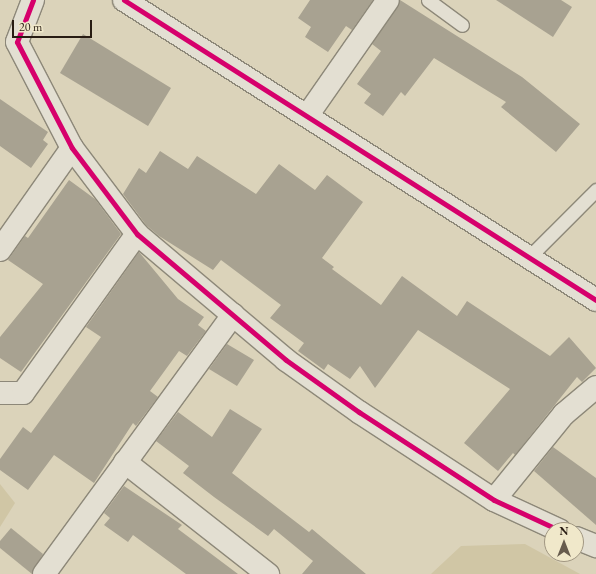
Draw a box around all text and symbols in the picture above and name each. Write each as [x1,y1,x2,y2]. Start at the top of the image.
scale bar [14,12,94,38]
text: 20 m [19,19,42,35]
north arrow [544,522,584,562]
text: N [560,524,568,538]

